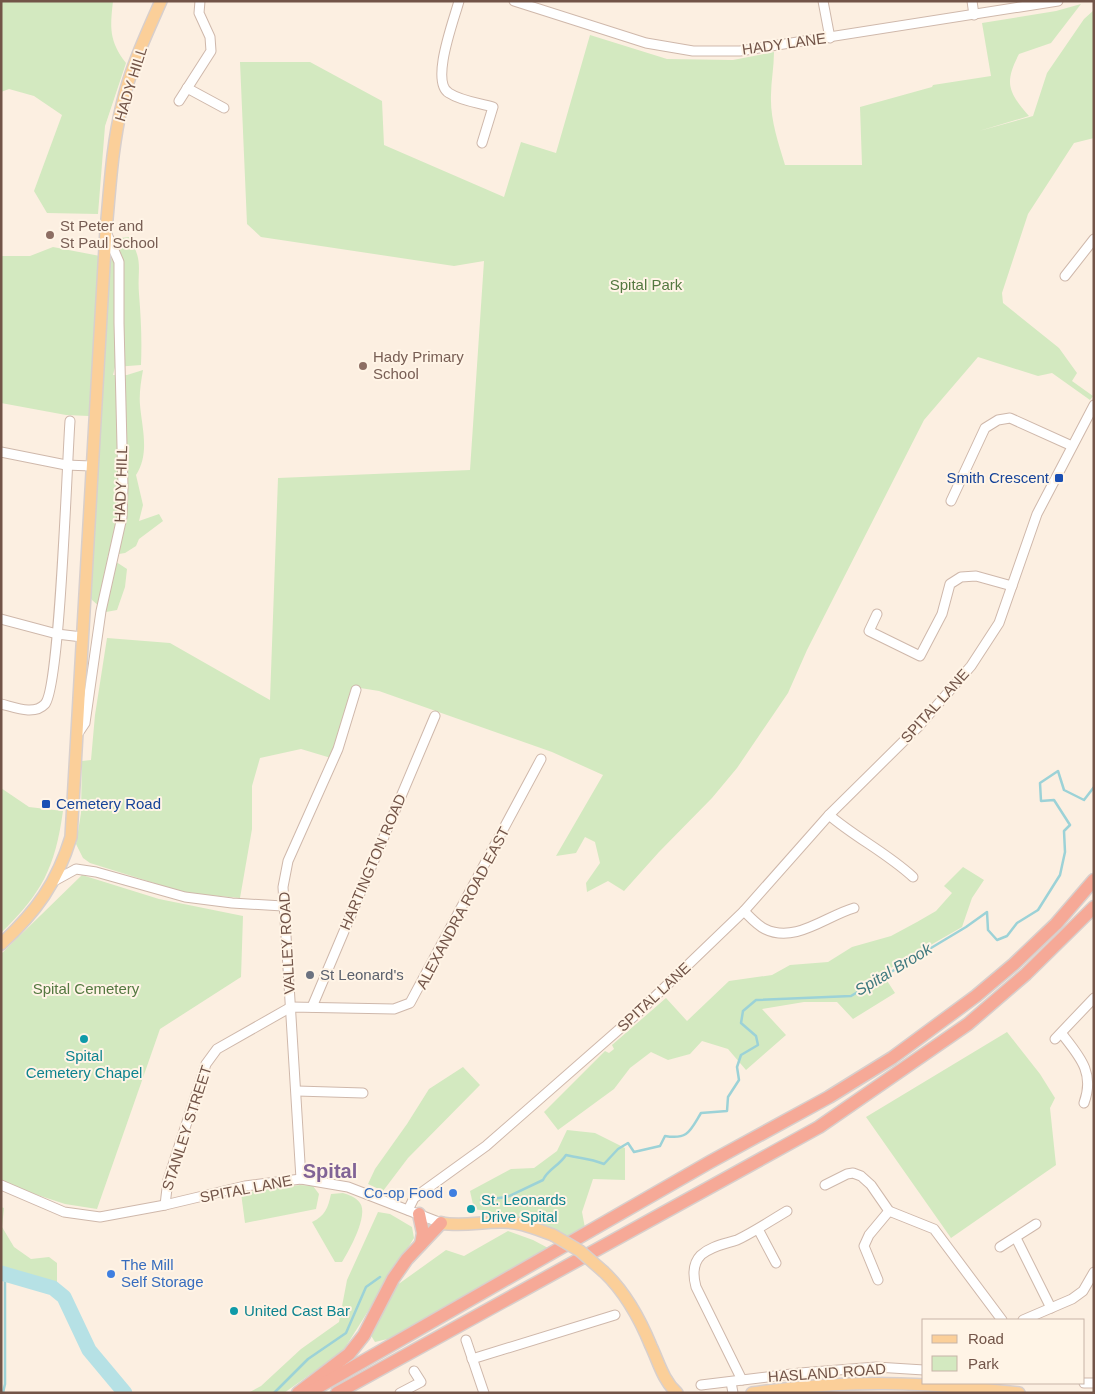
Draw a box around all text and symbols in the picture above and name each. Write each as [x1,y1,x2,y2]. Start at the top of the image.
street label: HADY LANE [741,29,827,58]
street label: HADY HILL [111,44,150,123]
place label: St Peter and St Paul School [60,217,158,251]
marker: St Peter and St Paul School [44,229,56,241]
park label: Spital Park [610,276,683,293]
place label: Hady Primary School [373,348,464,382]
marker: Hady Primary School [357,360,369,372]
street label: HADY HILL [111,445,130,523]
place label: Smith Crescent [946,469,1050,486]
marker: Smith Crescent [1053,472,1065,484]
street label: SPITAL LANE [897,665,972,746]
street label: HARTINGTON ROAD [336,791,409,932]
place label: Cemetery Road [56,795,161,812]
marker: Cemetery Road [40,798,52,810]
street label: ALEXANDRA ROAD EAST [413,824,513,992]
street label: VALLEY ROAD [275,891,298,995]
water label: Spital Brook [852,939,935,999]
street label: SPITAL LANE [614,959,694,1035]
place label: St Leonard's [320,966,404,983]
marker: St Leonard's [304,969,316,981]
park label: Spital Cemetery [33,980,140,997]
marker: Spital Cemetery Chapel [78,1033,90,1045]
place label: Spital Cemetery Chapel [26,1047,142,1081]
street label: STANLEY STREET [158,1063,215,1192]
district label: Spital [303,1160,357,1182]
street label: SPITAL LANE [198,1171,293,1206]
place label: Co-op Food [364,1184,443,1201]
marker: Co-op Food [447,1187,459,1199]
place label: St. Leonards Drive Spital [481,1191,566,1225]
marker: St. Leonards Drive Spital [465,1203,477,1215]
place label: The Mill Self Storage [121,1256,204,1290]
marker: The Mill Self Storage [105,1268,117,1280]
place label: United Cast Bar [244,1302,350,1319]
marker: United Cast Bar [228,1305,240,1317]
legend [922,1319,1085,1384]
text: Road [968,1330,1004,1347]
text: Park [968,1355,999,1372]
street label: HASLAND ROAD [767,1360,887,1385]

